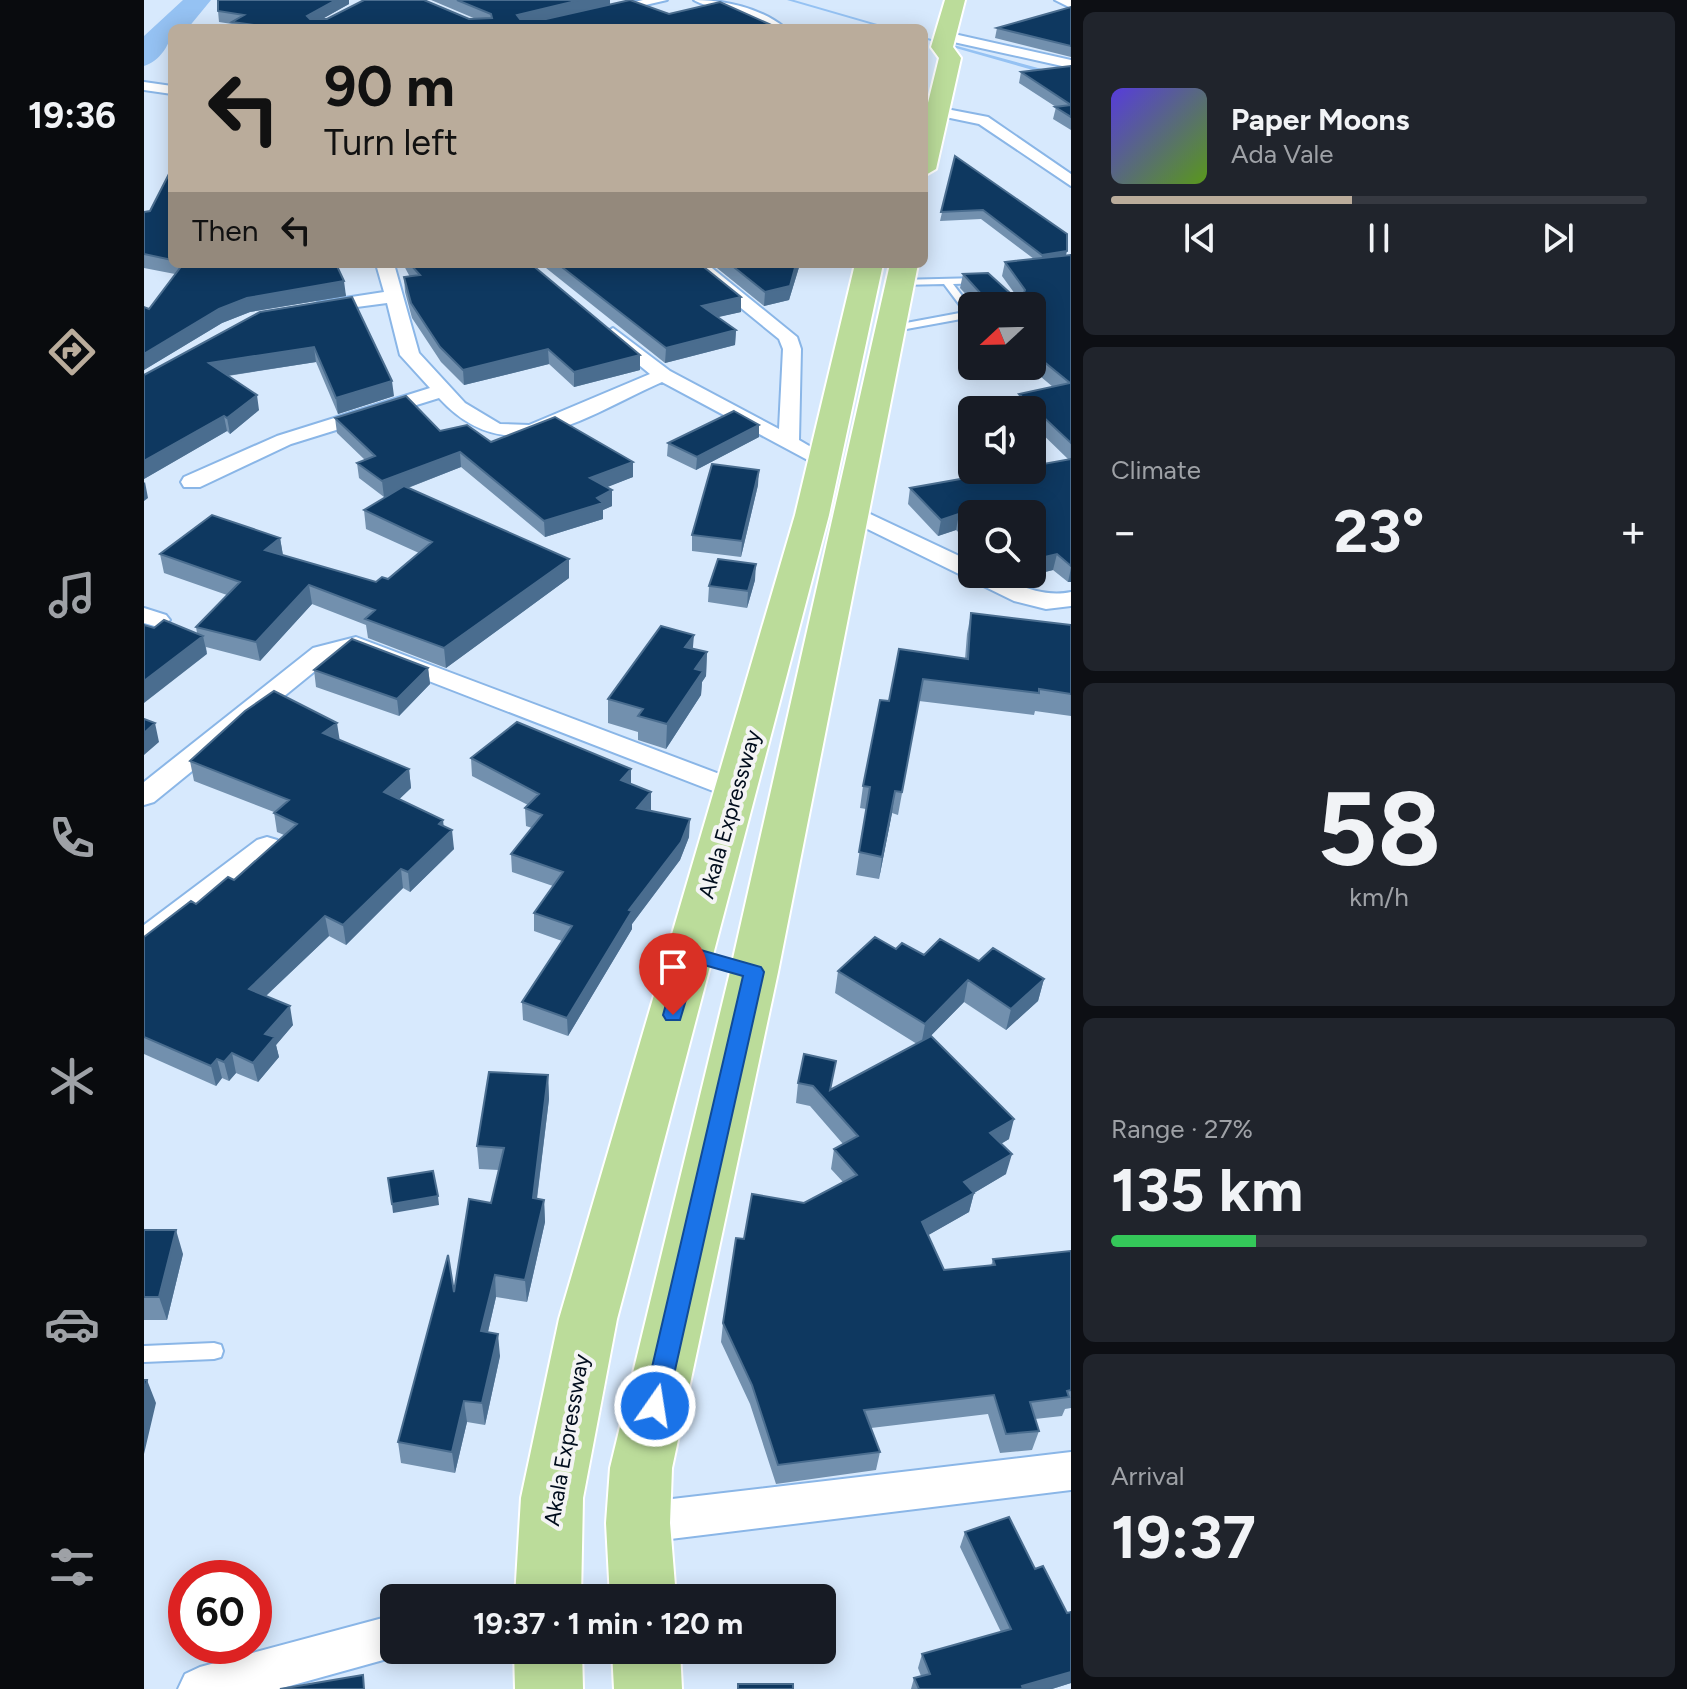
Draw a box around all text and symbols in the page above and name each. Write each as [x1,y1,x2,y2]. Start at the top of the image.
text: 90 m [324,53,455,120]
icon: left [192,56,296,160]
text: 19:36 [28,94,116,137]
text: Paper Moons [1231,101,1410,138]
text: Turn left [324,121,458,164]
text: Ada Vale [1231,138,1334,170]
icon: left [274,208,318,252]
text: Then [192,212,258,249]
icon: previous [1178,216,1222,260]
icon: pause [1357,216,1401,260]
icon: next [1536,216,1580,260]
north arrow [958,292,1046,380]
map controls [958,292,1046,588]
icon: directions [44,324,100,380]
button: sound [958,396,1046,484]
text: Climate [1111,454,1201,486]
text: 23° [1334,495,1424,567]
button: search [958,500,1046,588]
text: − [1111,505,1138,558]
text: + [1620,505,1647,558]
icon: music [44,567,100,623]
street label: Akala Expressway [693,726,767,902]
text: 58 [1317,766,1441,891]
icon: phone [44,810,100,866]
text: km/h [1349,881,1409,913]
pin [639,933,707,1015]
icon: arrive [651,945,695,989]
icon: climate [44,1053,100,1109]
text: Range · 27% [1111,1113,1253,1145]
text: 135 km [1111,1154,1303,1226]
icon: car [44,1296,100,1352]
street label: Akala Expressway [538,1352,595,1528]
position arrow [613,1364,697,1448]
text: Arrival [1111,1460,1184,1492]
text: 19:37 [1111,1501,1256,1573]
icon: filters [44,1539,100,1595]
speed limit sign: 60 [168,1560,272,1664]
text: 19:37 · 1 min · 120 m [473,1605,743,1642]

